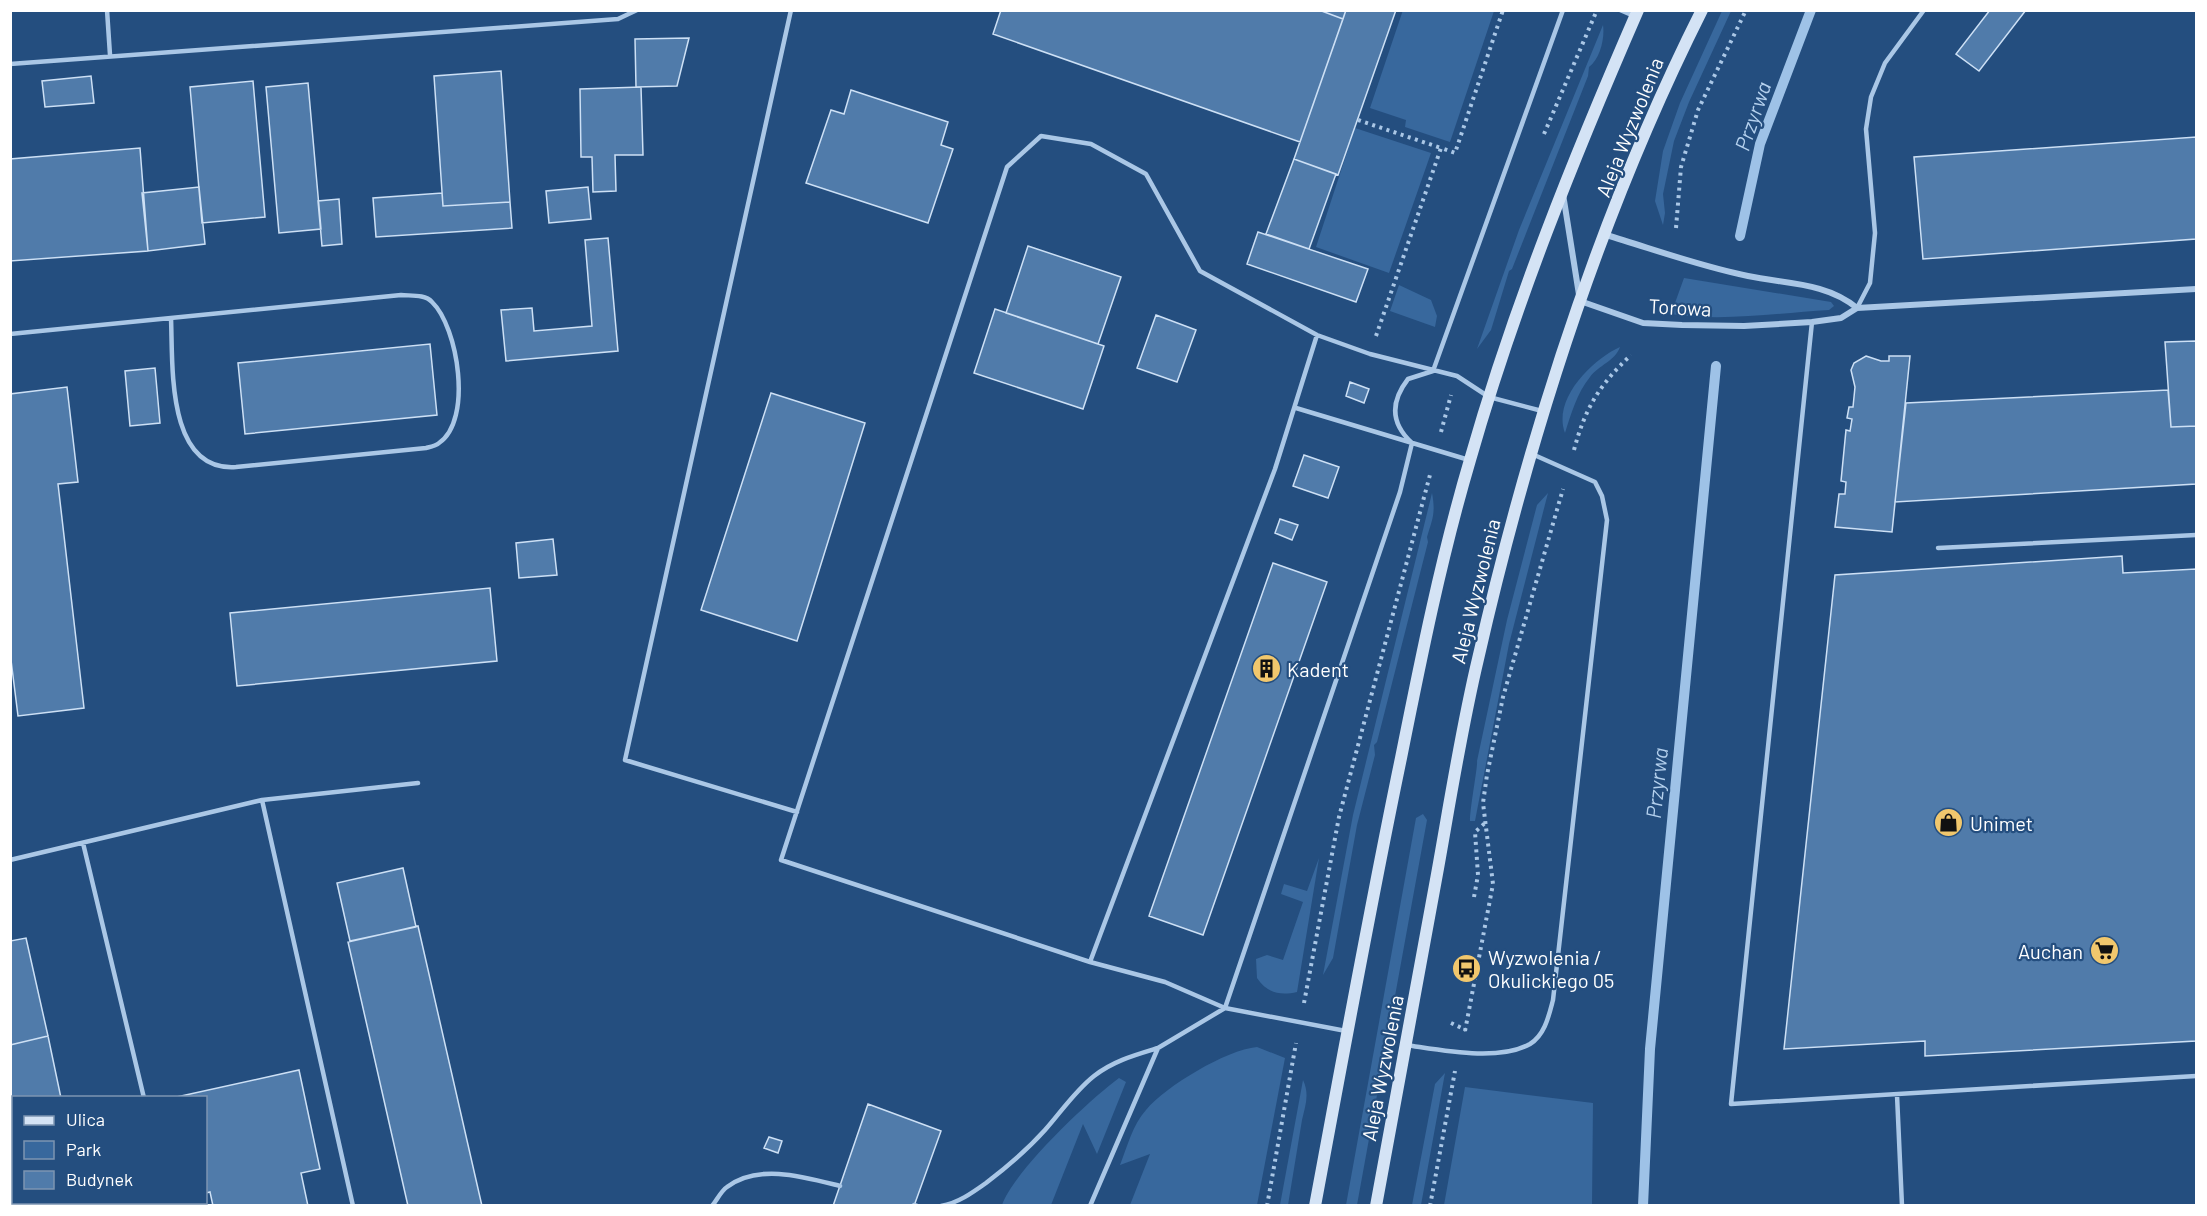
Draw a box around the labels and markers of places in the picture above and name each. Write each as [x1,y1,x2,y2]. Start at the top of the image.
building icon: Kadent [1250,653,1282,685]
place label: Kadent [1287,657,1349,681]
shop icon: Unimet [1933,807,1965,839]
place label: Unimet [1970,811,2033,835]
supermarket icon: Auchan [2088,935,2120,967]
place label: Auchan [2018,939,2083,963]
place label: Wyzwolenia / Okulickiego 05 [1488,945,1614,992]
bus stop icon: Wyzwolenia / Okulickiego 05 [1451,952,1483,984]

